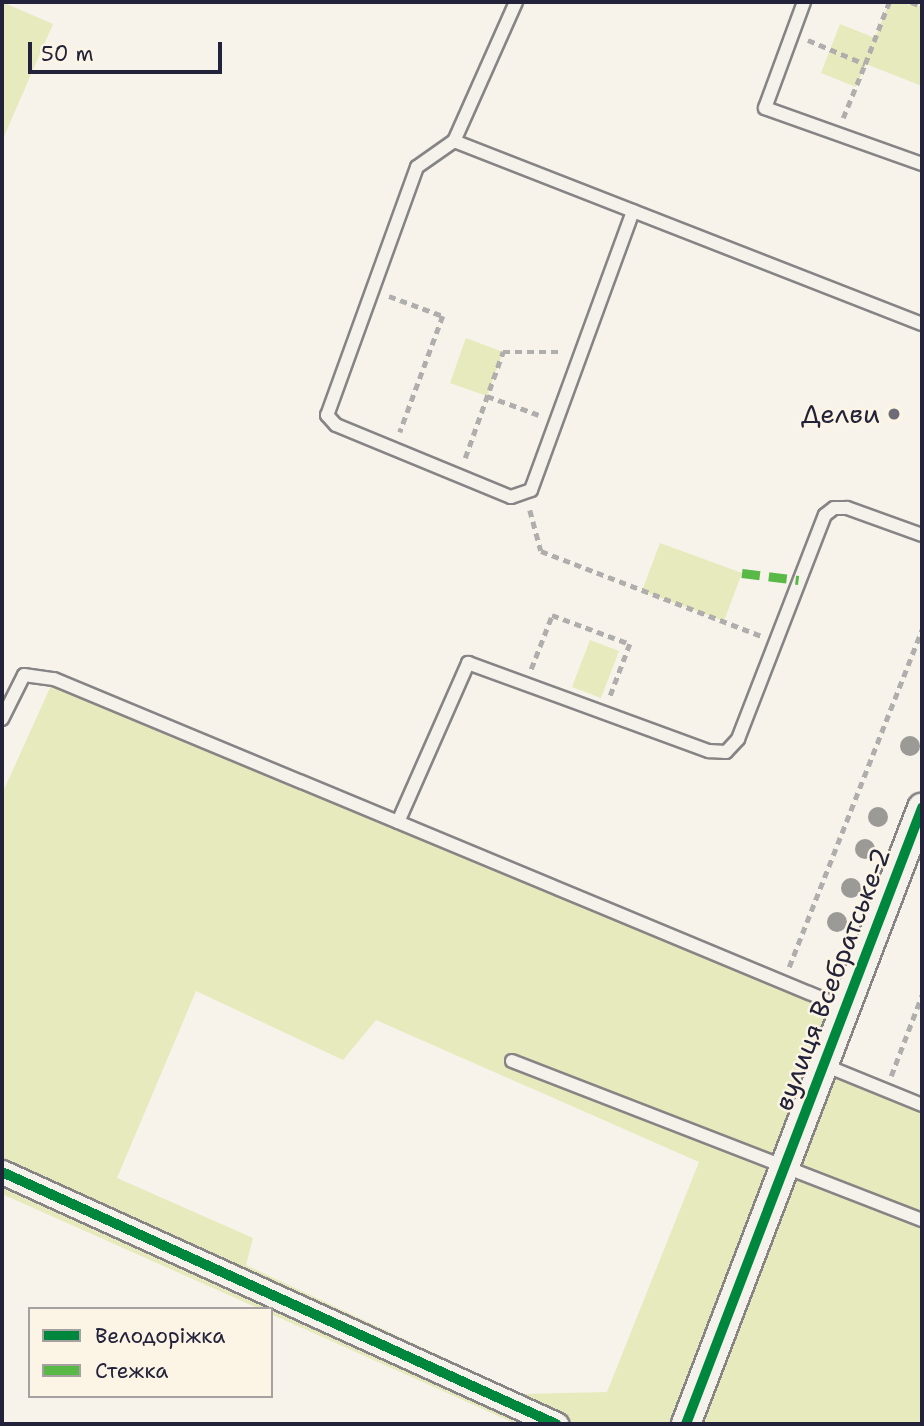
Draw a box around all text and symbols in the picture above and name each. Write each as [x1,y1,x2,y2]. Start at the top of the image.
scale bar [32,28,226,72]
text: 50 m [41,40,94,68]
place label: Делви [801,398,880,430]
marker: Делви [886,406,902,422]
street label: вулиця Всебратське-2 [767,843,897,1115]
legend [28,1307,273,1398]
text: Велодоріжка [95,1322,225,1350]
text: Стежка [95,1357,168,1385]

